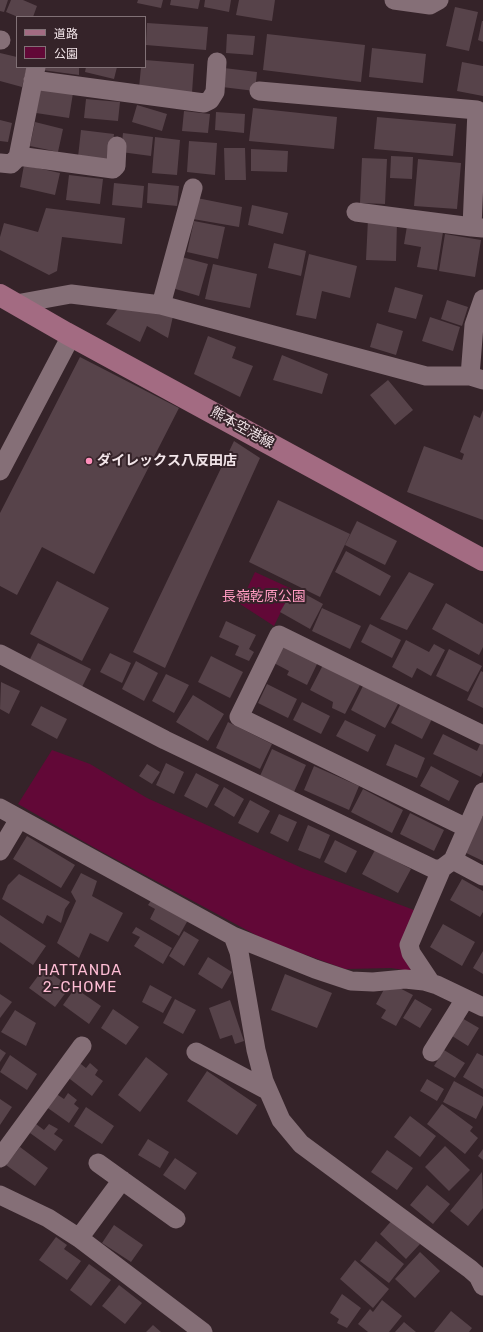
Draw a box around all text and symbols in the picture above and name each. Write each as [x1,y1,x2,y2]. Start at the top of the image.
legend [16,16,146,68]
text: 道路 [54,27,78,41]
text: 公園 [54,47,78,61]
street label: 熊本空港線 [207,404,277,452]
place label: ダイレックス八反田店 [97,453,237,469]
marker: ダイレックス八反田店 [84,456,94,466]
park label: 長嶺乾原公園 [222,589,306,605]
district label: HATTANDA 2-CHOME [38,962,122,997]

